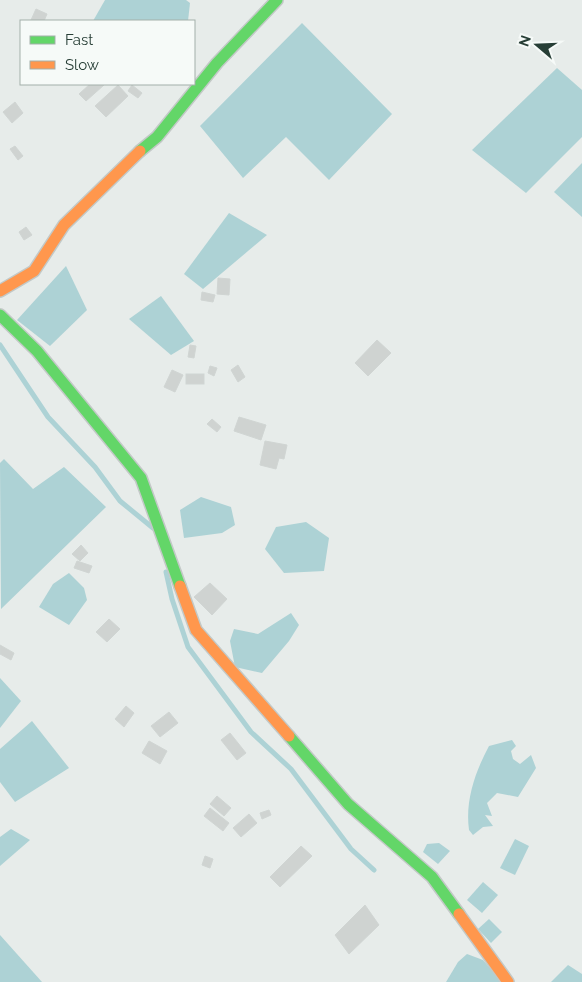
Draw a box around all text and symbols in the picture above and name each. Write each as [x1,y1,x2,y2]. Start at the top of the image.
legend [20,20,195,85]
north arrow [512,20,562,70]
text: Fast [65,31,93,49]
text: N [515,33,534,48]
text: Slow [65,56,99,74]

